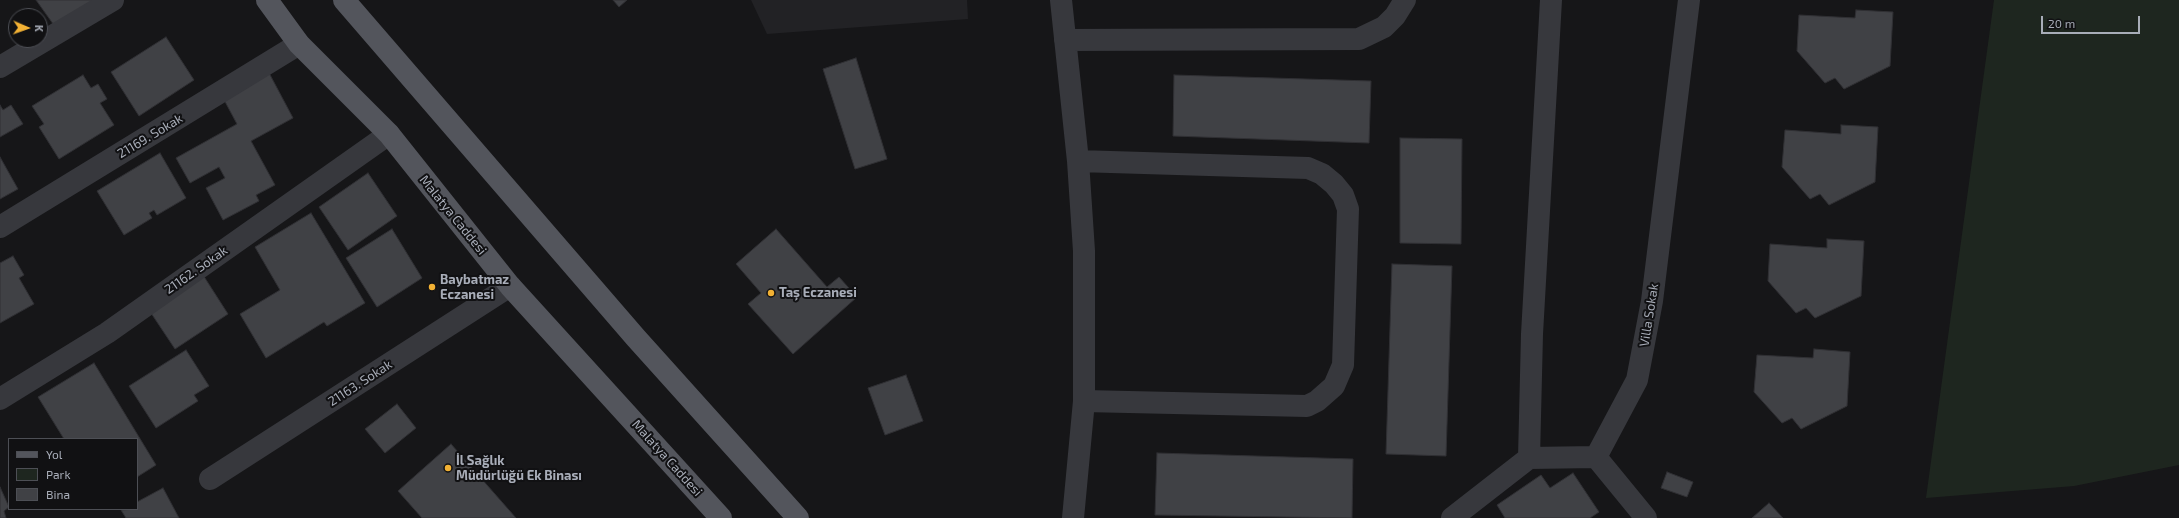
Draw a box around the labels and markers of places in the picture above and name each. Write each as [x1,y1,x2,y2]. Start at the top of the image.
place label: Baybatmaz Eczanesi [440,272,509,303]
marker: Baybatmaz Eczanesi [427,282,437,292]
place label: Taş Eczanesi [779,285,857,301]
marker: Taş Eczanesi [766,288,776,298]
place label: İl Sağlık Müdürlüğü Ek Binası [456,453,582,484]
marker: İl Sağlık Müdürlüğü Ek Binası [443,463,453,473]

